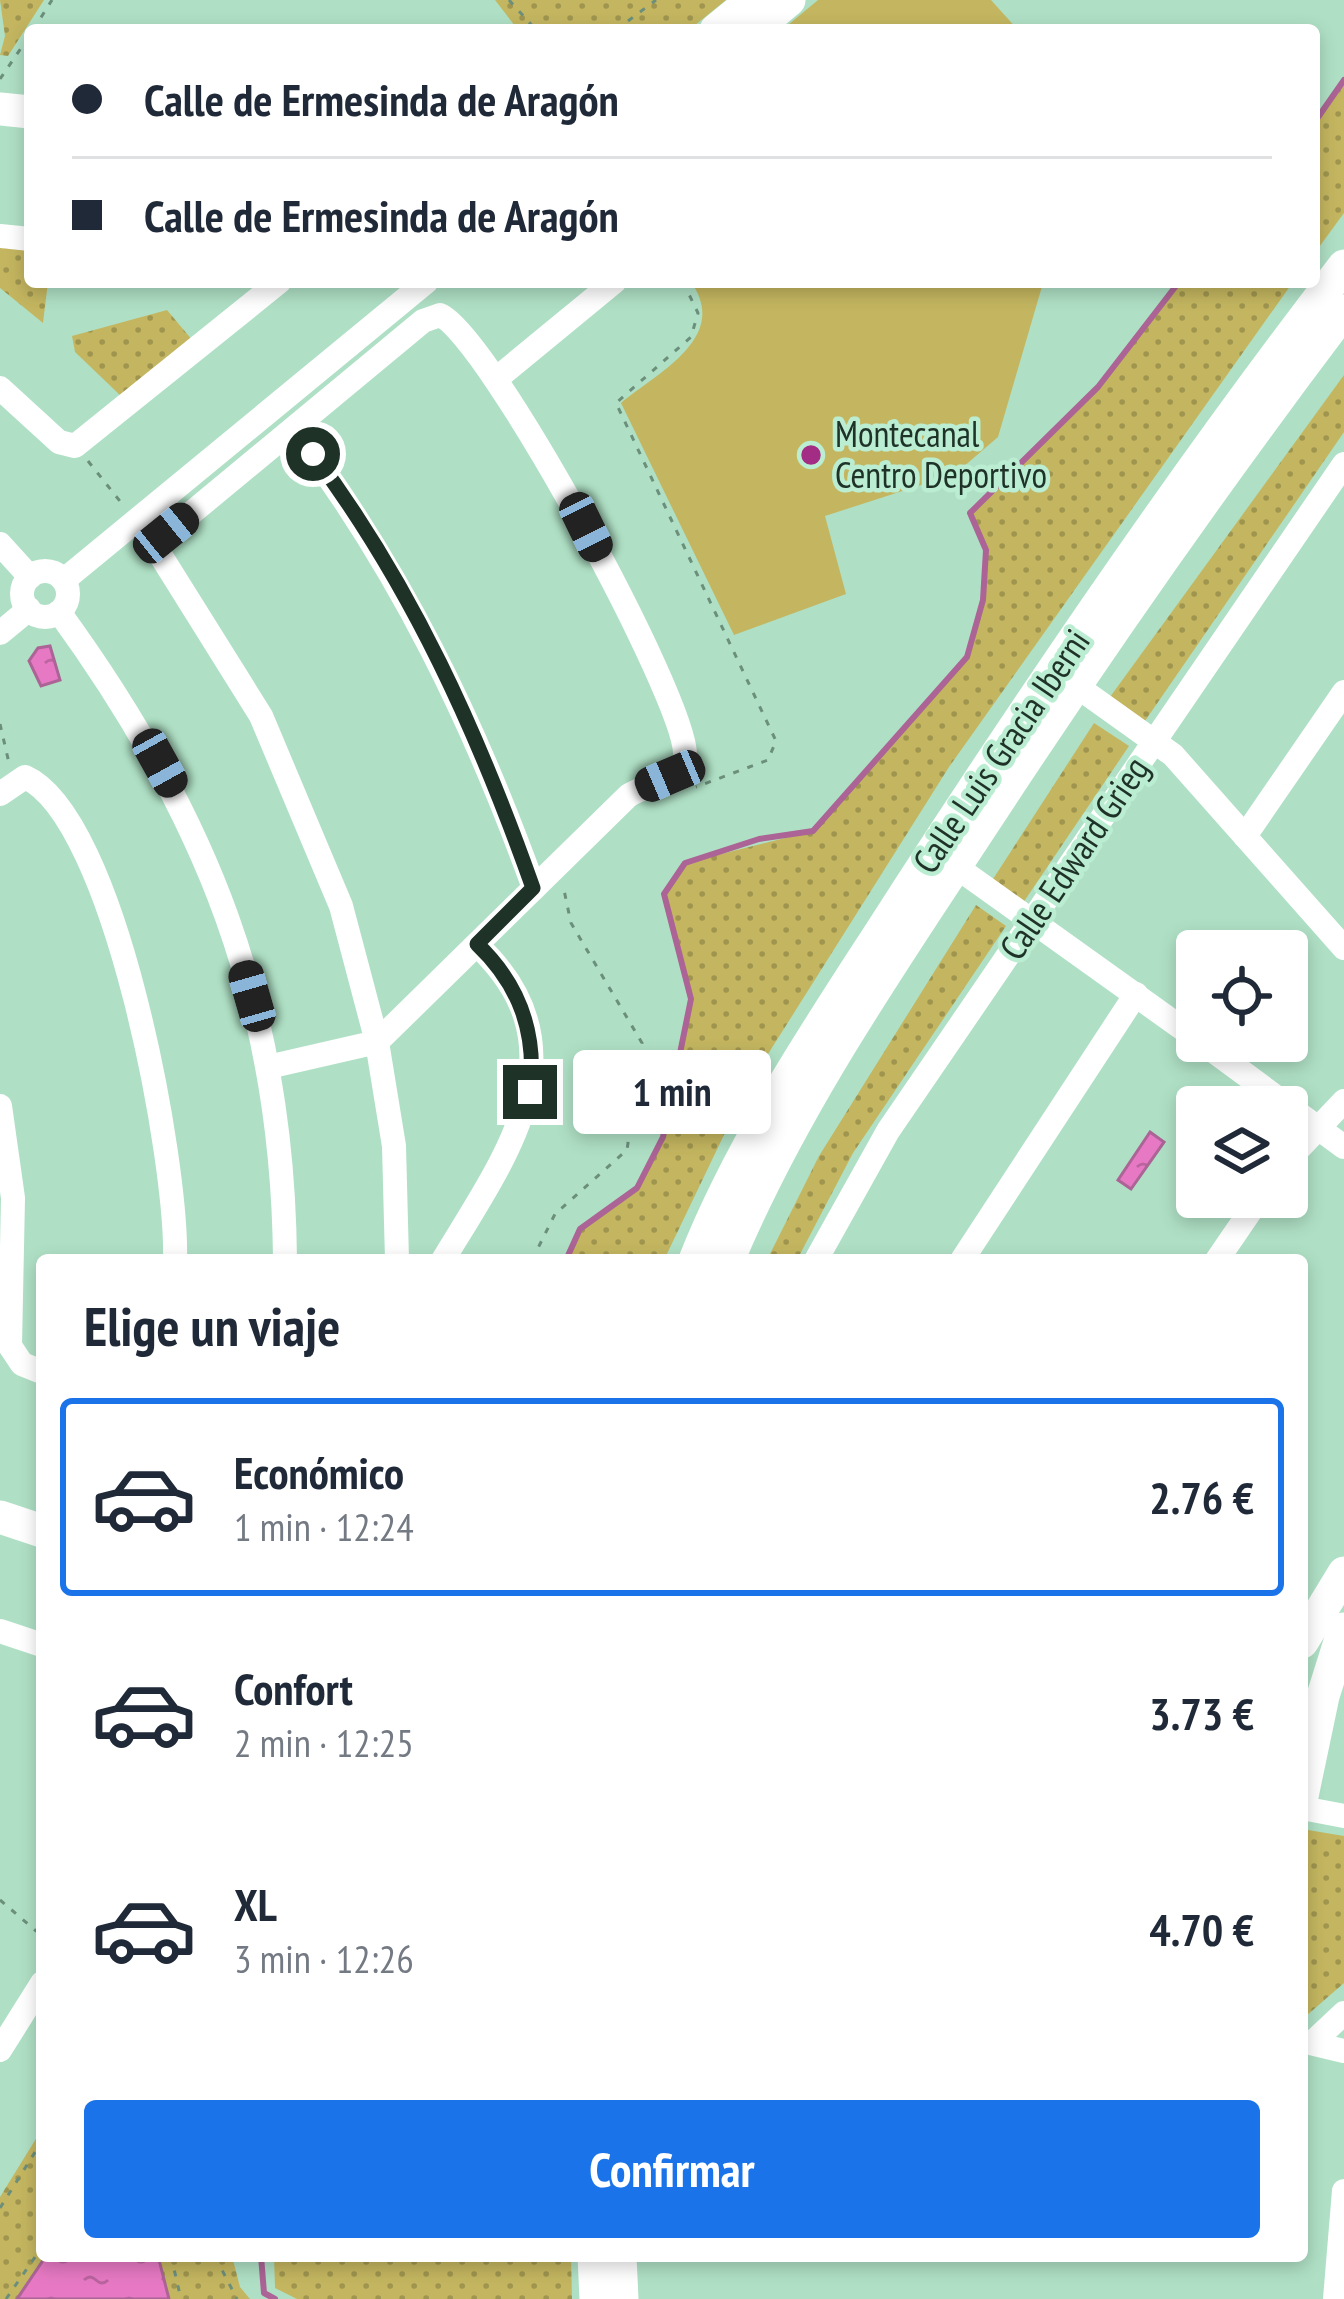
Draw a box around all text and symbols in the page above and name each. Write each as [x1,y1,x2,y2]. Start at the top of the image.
text: Calle de Ermesinda de Aragón [144,70,619,128]
text: Calle de Ermesinda de Aragón [144,186,619,244]
place label: Montecanal Centro Deportivo [835,410,1047,498]
route start [286,427,340,481]
marker: Montecanal Centro Deportivo [798,442,824,468]
car [554,487,618,567]
car [127,496,205,570]
street label: Calle Luis Gracia Iberni [902,620,1100,882]
car [127,723,193,803]
car [630,745,710,807]
street label: Calle Edward Grieg [988,747,1159,968]
map controls [1176,930,1308,1218]
button: locate [1176,930,1308,1062]
car [225,956,279,1036]
callout: 1 min [572,1050,770,1134]
route end [503,1065,557,1119]
text: 1 min [633,1066,711,1117]
button: layers [1176,1086,1308,1218]
text: Elige un viaje [84,1291,340,1361]
icon: car [90,1443,198,1551]
text: Económico [234,1443,404,1501]
text: 2.76 € [1149,1468,1254,1526]
text: 1 min · 12:24 [234,1501,414,1552]
icon: car [90,1659,198,1767]
text: Confort [234,1659,353,1717]
text: 3.73 € [1149,1684,1254,1742]
text: 2 min · 12:25 [234,1717,414,1768]
icon: car [90,1875,198,1983]
text: XL [234,1875,277,1933]
text: 4.70 € [1149,1900,1254,1958]
text: 3 min · 12:26 [234,1933,414,1984]
button: Confirmar [84,2100,1260,2238]

